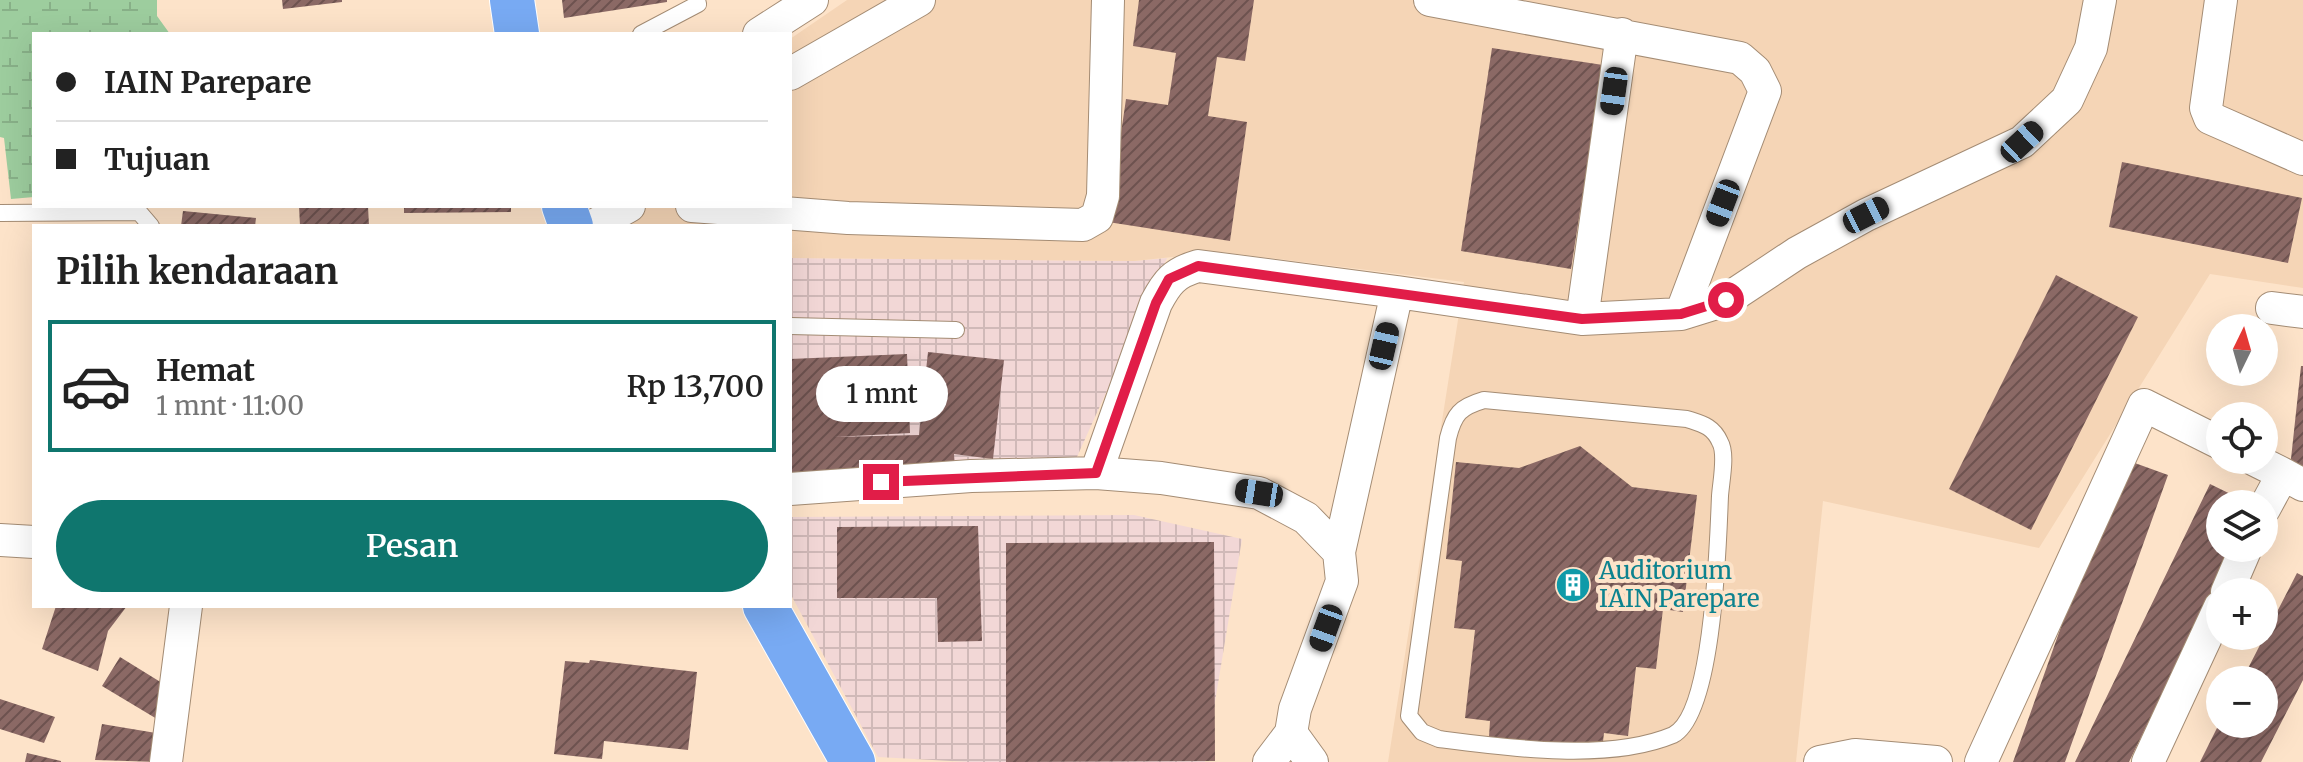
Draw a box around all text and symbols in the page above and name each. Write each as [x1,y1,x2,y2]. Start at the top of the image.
text: IAIN Parepare [104,63,311,101]
car [1599,66,1629,116]
car [1996,117,2048,167]
text: Tujuan [104,140,210,178]
car [1703,176,1743,230]
car [1839,193,1893,237]
text: Pilih kendaraan [56,249,338,294]
route start [1708,282,1744,318]
north arrow [2206,314,2278,386]
map controls [2206,314,2278,738]
car [1367,320,1401,372]
icon: car [60,350,132,422]
text: Hemat [156,351,255,389]
callout: 1 mnt [815,366,947,422]
text: Rp 13,700 [626,367,764,405]
text: 1 mnt [846,377,918,410]
text: 1 mnt · 11:00 [156,389,304,422]
button: locate [2206,402,2278,474]
route end [863,464,899,500]
car [1233,477,1285,509]
button: layers [2206,490,2278,562]
button: Pesan [56,500,768,592]
place label: Auditorium IAIN Parepare [1598,555,1759,614]
building icon: Auditorium IAIN Parepare [1554,566,1592,604]
button: + [2206,578,2278,650]
car [1307,601,1345,655]
button: − [2206,666,2278,738]

